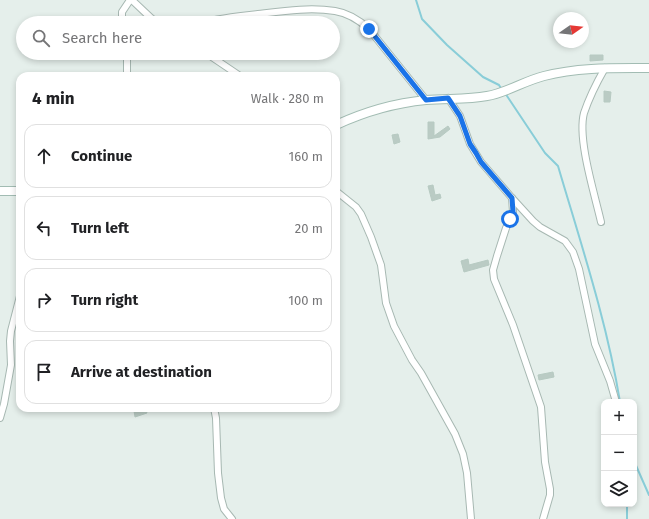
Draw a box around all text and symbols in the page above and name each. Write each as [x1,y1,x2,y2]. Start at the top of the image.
north arrow [553,12,589,48]
search box [16,16,340,60]
route end [360,20,378,38]
icon: search [30,27,52,49]
text: Search here [62,29,142,47]
text: 4 min [32,88,75,109]
text: Walk · 280 m [251,91,324,106]
icon: ahead [33,145,55,167]
text: Continue [71,147,132,165]
text: 160 m [289,149,323,164]
route start [501,210,519,228]
icon: left [33,217,55,239]
text: Turn left [71,219,129,237]
text: 20 m [295,221,323,236]
icon: right [33,289,55,311]
text: Turn right [71,291,138,309]
text: 100 m [288,293,323,308]
icon: arrive [33,361,55,383]
text: Arrive at destination [71,363,212,381]
map controls [601,399,637,507]
button: + [601,399,637,435]
button: − [601,435,637,471]
button: layers [601,471,637,507]

